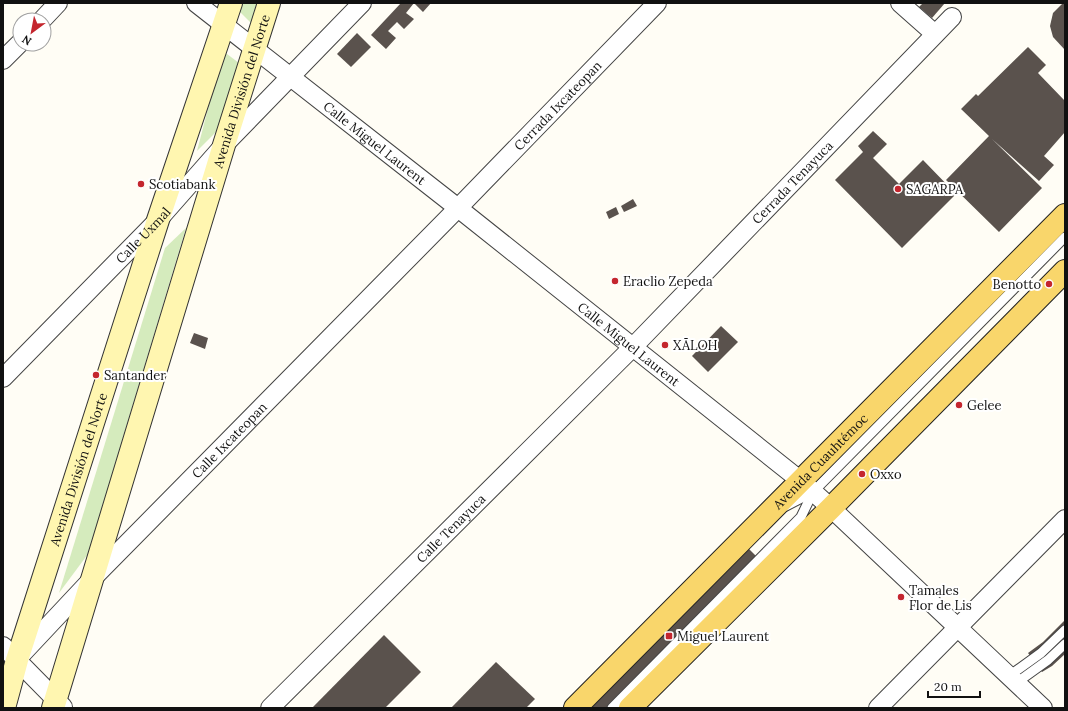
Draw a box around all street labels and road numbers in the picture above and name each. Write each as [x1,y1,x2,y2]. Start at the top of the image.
street label: Avenida División del Norte [209,12,273,171]
street label: Cerrada Ixcateopan [510,57,605,154]
street label: Calle Miguel Laurent [320,97,429,188]
street label: Cerrada Tenayuca [748,137,837,228]
street label: Calle Uxmal [112,203,174,267]
street label: Calle Miguel Laurent [574,298,683,390]
street label: Avenida División del Norte [45,390,111,549]
street label: Calle Ixcateopan [188,398,270,482]
street label: Avenida Cuauhtémoc [768,410,872,513]
street label: Calle Tenayuca [413,490,489,566]

